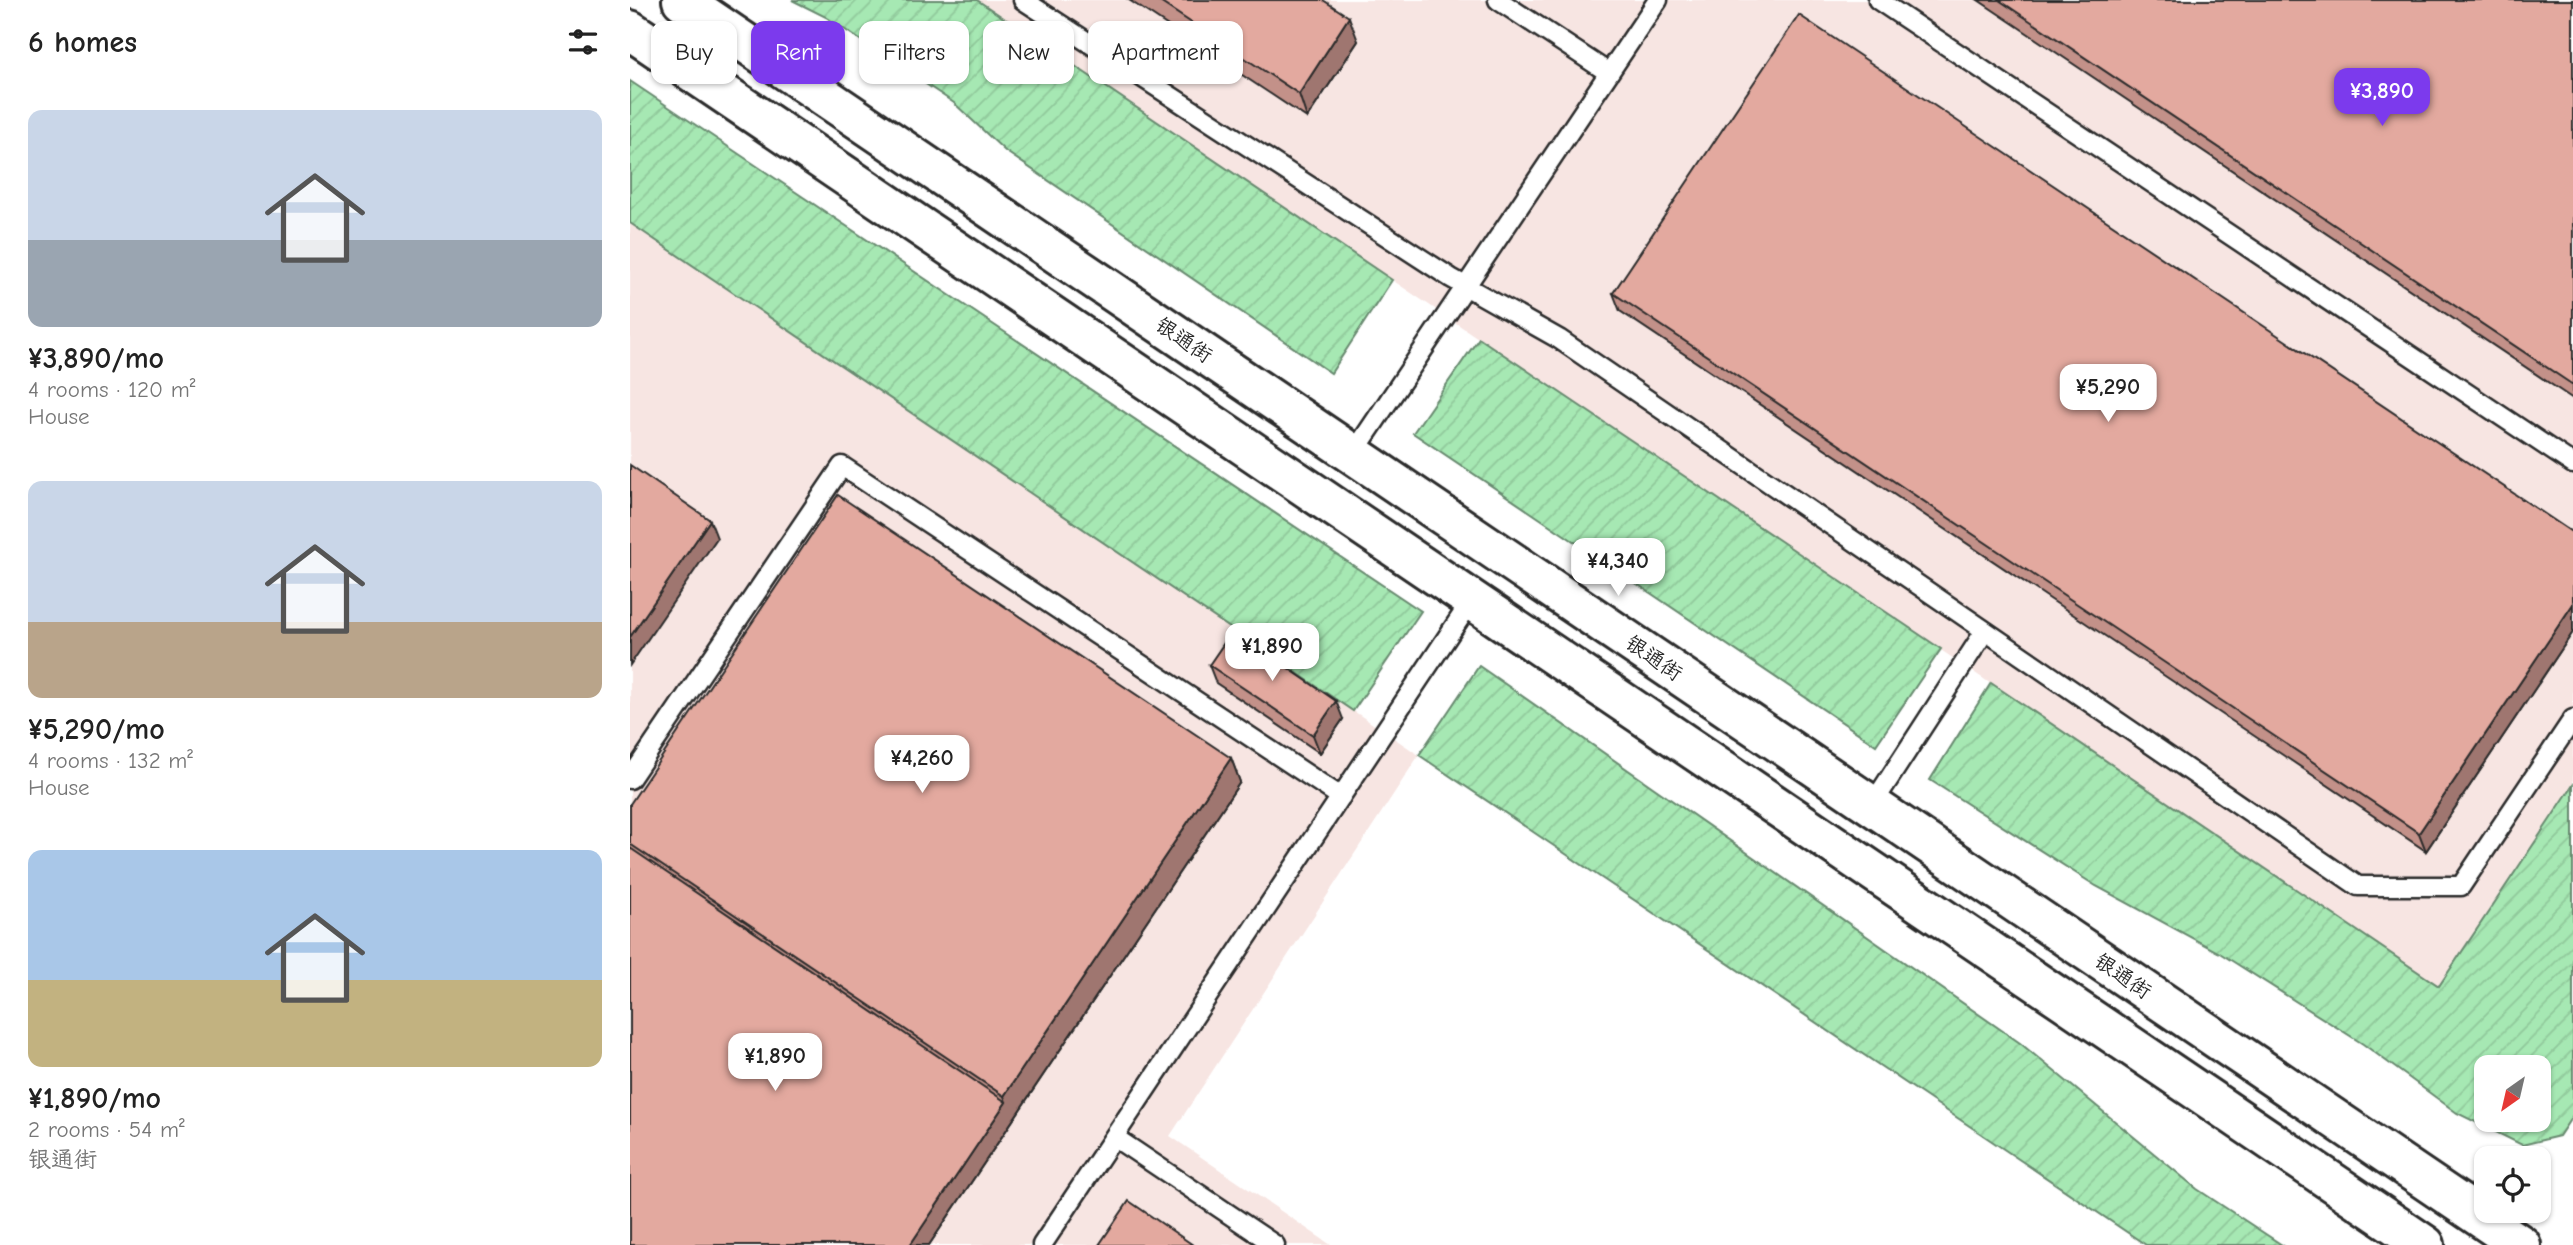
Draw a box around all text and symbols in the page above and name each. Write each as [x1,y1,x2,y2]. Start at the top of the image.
chip: Buy [651,21,737,84]
chip: Rent [751,21,845,84]
chip: Filters [859,21,969,84]
chip: New [983,21,1074,84]
chip: Apartment [1088,21,1243,84]
icon: filters [564,23,602,61]
text: 6 homes [28,25,137,60]
pin: ¥3,890 [2325,68,2439,128]
text: ¥3,890 [2350,77,2414,104]
icon: home [252,155,378,281]
street label: 银通街 [1151,312,1217,368]
text: ¥3,890/mo [28,341,164,376]
pin: ¥5,290 [2051,364,2165,424]
text: ¥5,290 [2076,373,2140,400]
text: 4 rooms · 120 m² [28,376,195,403]
text: House [28,403,90,430]
icon: home [252,526,378,652]
pin: ¥4,340 [1561,538,1675,598]
text: ¥4,340 [1587,547,1649,574]
pin: ¥1,890 [1215,624,1329,683]
street label: 银通街 [1621,630,1687,686]
text: ¥1,890 [1241,632,1303,659]
text: ¥5,290/mo [28,712,165,747]
pin: ¥4,260 [865,736,979,795]
text: ¥4,260 [890,744,954,771]
text: 4 rooms · 132 m² [28,747,193,774]
text: House [28,774,90,801]
icon: home [252,895,378,1021]
street label: 银通街 [2090,948,2156,1004]
pin: ¥1,890 [718,1034,832,1093]
text: ¥1,890 [744,1042,806,1069]
north arrow [2474,1055,2552,1132]
map controls [2474,1055,2551,1223]
text: ¥1,890/mo [28,1081,161,1116]
text: 2 rooms · 54 m² [28,1116,185,1143]
text: 银通街 [28,1146,97,1173]
button: locate [2474,1146,2551,1223]

